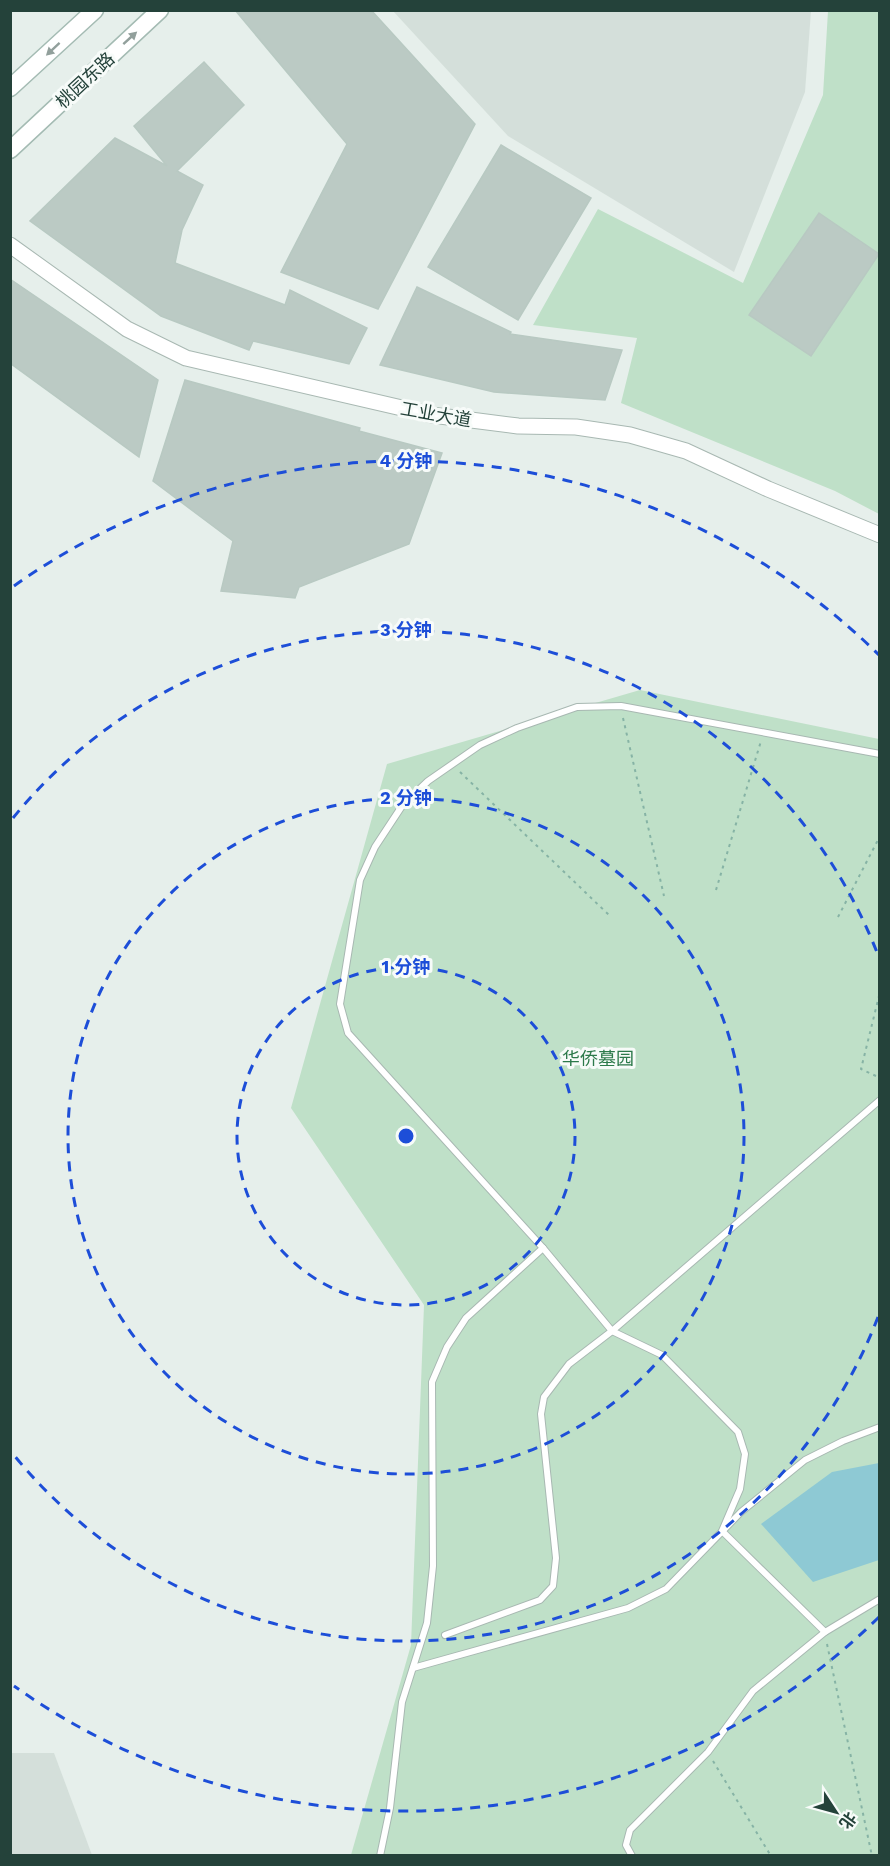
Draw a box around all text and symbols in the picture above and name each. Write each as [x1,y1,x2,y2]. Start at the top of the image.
one-way arrow [122,32,137,45]
one-way arrow [46,42,61,55]
street label: 桃园东路 [52,48,118,112]
street label: 工业大道 [399,397,473,431]
text: 4 分钟 [380,450,432,471]
text: 3 分钟 [380,619,432,640]
text: 2 分钟 [380,787,432,808]
text: 1 分钟 [382,956,430,977]
park label: 华侨墓园 [562,1048,634,1069]
centre of rings [396,1126,416,1146]
north arrow [806,1782,866,1842]
text: 北 [835,1808,860,1833]

